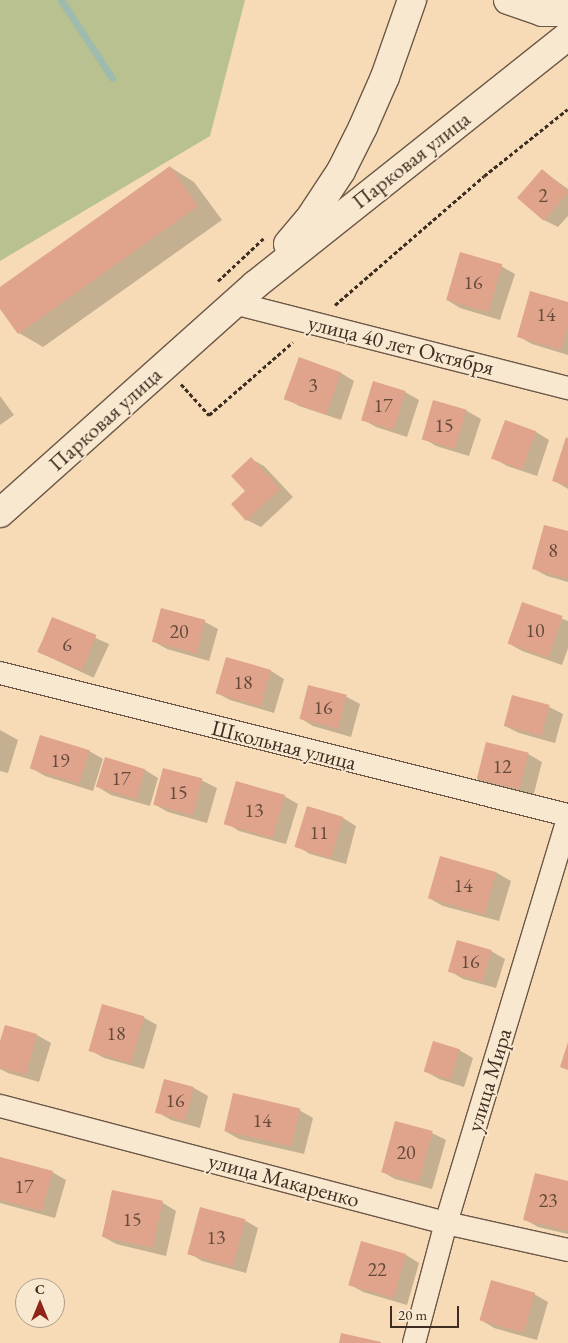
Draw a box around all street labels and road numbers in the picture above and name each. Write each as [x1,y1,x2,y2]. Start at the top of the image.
street label: Парковая улица [346,106,476,214]
street label: улица 40 лет Октября [305,309,497,381]
street label: Парковая улица [43,361,167,477]
street label: Школьная улица [209,714,359,776]
street label: улица Мира [461,1025,517,1135]
street label: улица Макаренко [206,1147,362,1213]

